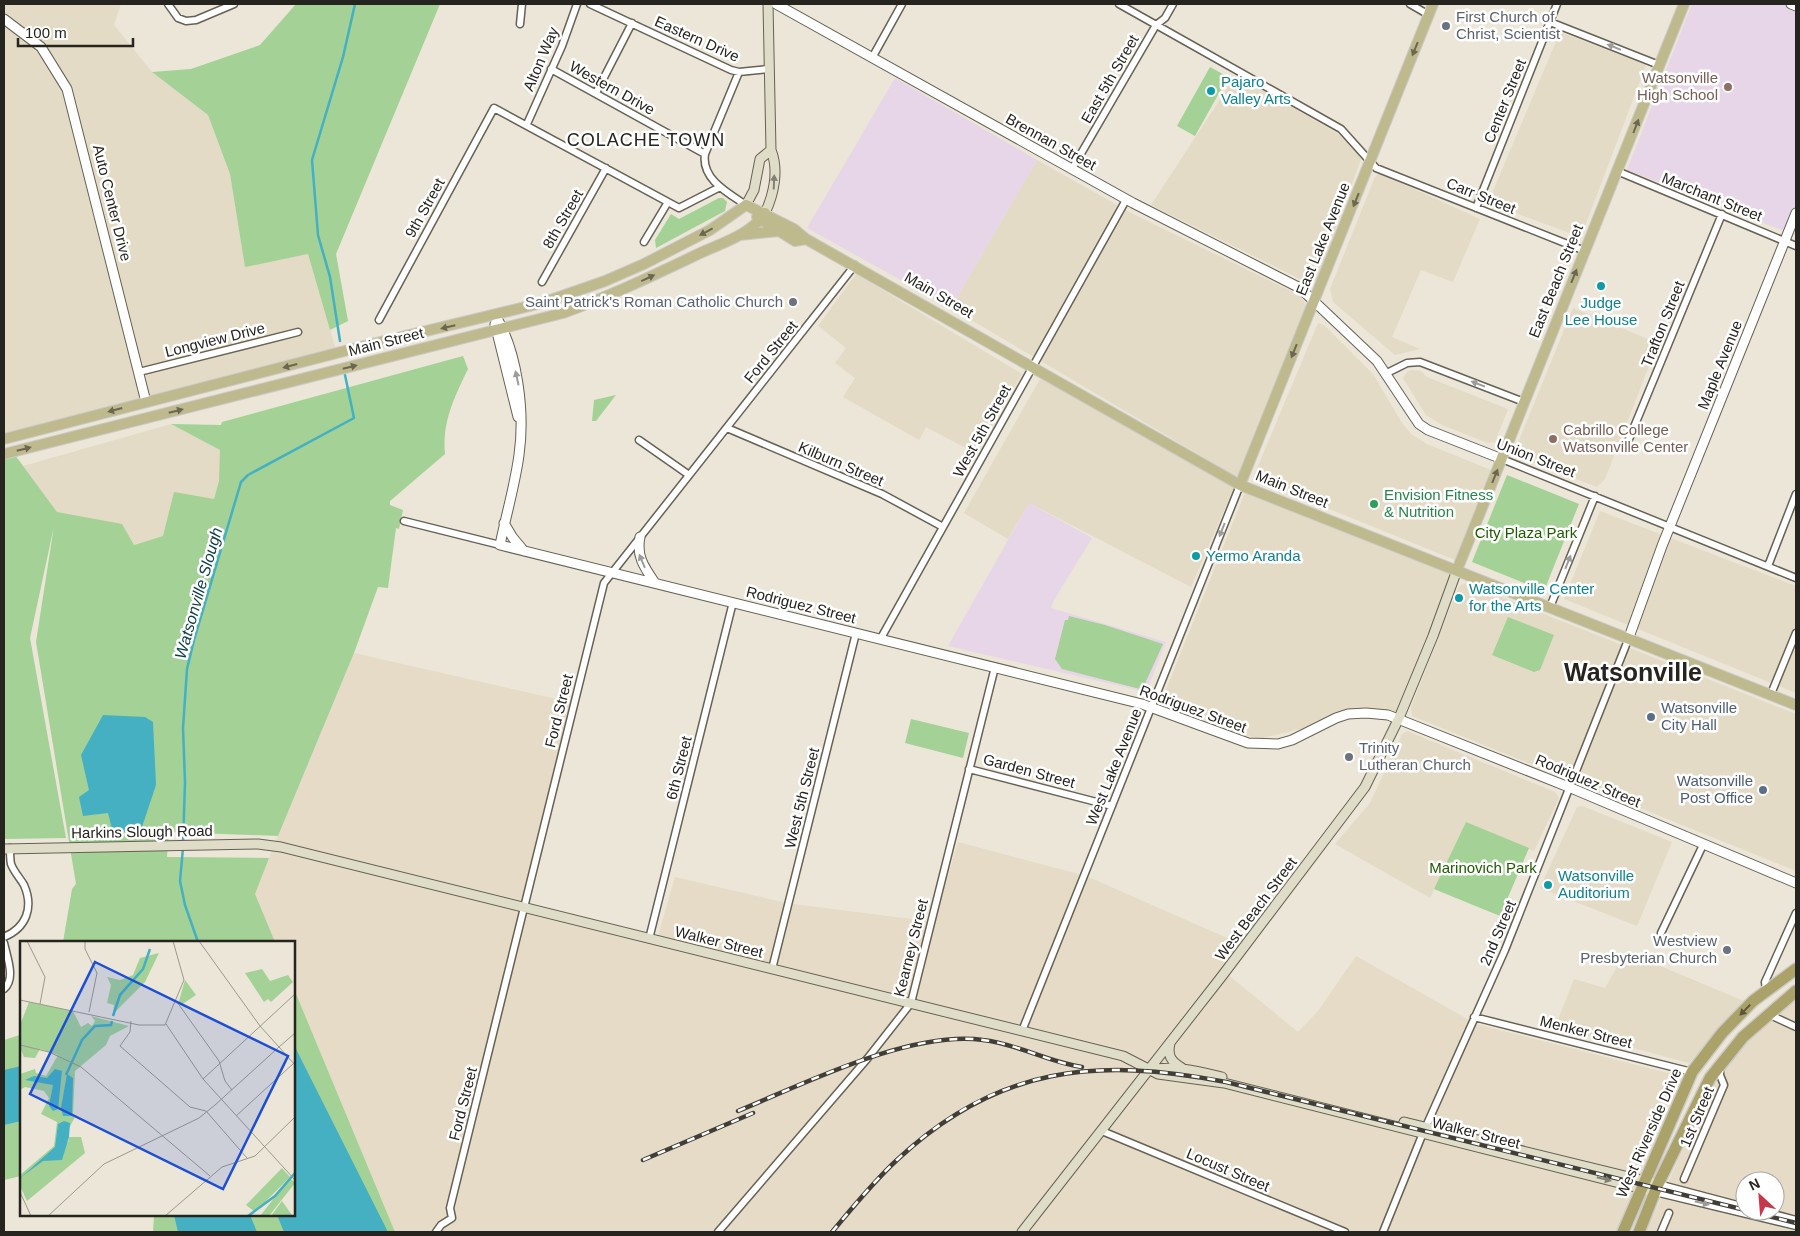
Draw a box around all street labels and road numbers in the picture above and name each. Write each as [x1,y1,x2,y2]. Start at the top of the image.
street label: Eastern Drive [652,12,742,65]
street label: Alton Way [519,24,562,93]
street label: East 5th Street [1077,31,1142,126]
street label: Center Street [1480,56,1529,145]
street label: Western Drive [567,57,658,118]
street label: Brennan Street [1003,110,1100,174]
street label: Auto Center Drive [90,143,135,263]
street label: Marchant Street [1660,169,1766,225]
street label: 9th Street [401,174,448,240]
street label: Carr Street [1444,174,1519,217]
street label: East Lake Avenue [1292,180,1353,298]
street label: 8th Street [539,186,587,251]
street label: East Beach Street [1525,221,1586,340]
street label: Main Street [902,268,977,322]
street label: Trafton Street [1638,278,1688,369]
street label: Ford Street [740,317,801,386]
street label: Maple Avenue [1694,318,1745,412]
street label: Longview Drive [163,319,267,360]
street label: Main Street [347,324,426,359]
street label: West 5th Street [949,381,1014,480]
street label: Union Street [1494,435,1579,481]
street label: Kilburn Street [796,438,887,489]
street label: Main Street [1253,466,1332,511]
street label: Rodriguez Street [744,583,859,627]
street label: Ford Street [541,672,576,749]
street label: Rodriguez Street [1137,681,1250,736]
street label: West Lake Avenue [1082,706,1145,828]
street label: 6th Street [662,733,695,801]
street label: West 5th Street [781,745,822,850]
street label: Garden Street [981,750,1078,791]
street label: Rodriguez Street [1533,751,1644,811]
street label: Harkins Slough Road [71,822,213,841]
street label: West Beach Street [1211,853,1300,964]
street label: Kearney Street [890,896,931,998]
street label: 2nd Street [1476,897,1519,968]
street label: Walker Street [673,922,766,961]
street label: Menker Street [1538,1012,1635,1051]
street label: Ford Street [445,1065,480,1142]
street label: West Riverside Drive [1612,1065,1685,1200]
street label: 1st Street [1676,1083,1717,1150]
street label: Walker Street [1430,1113,1523,1152]
street label: Locust Street [1184,1144,1273,1195]

